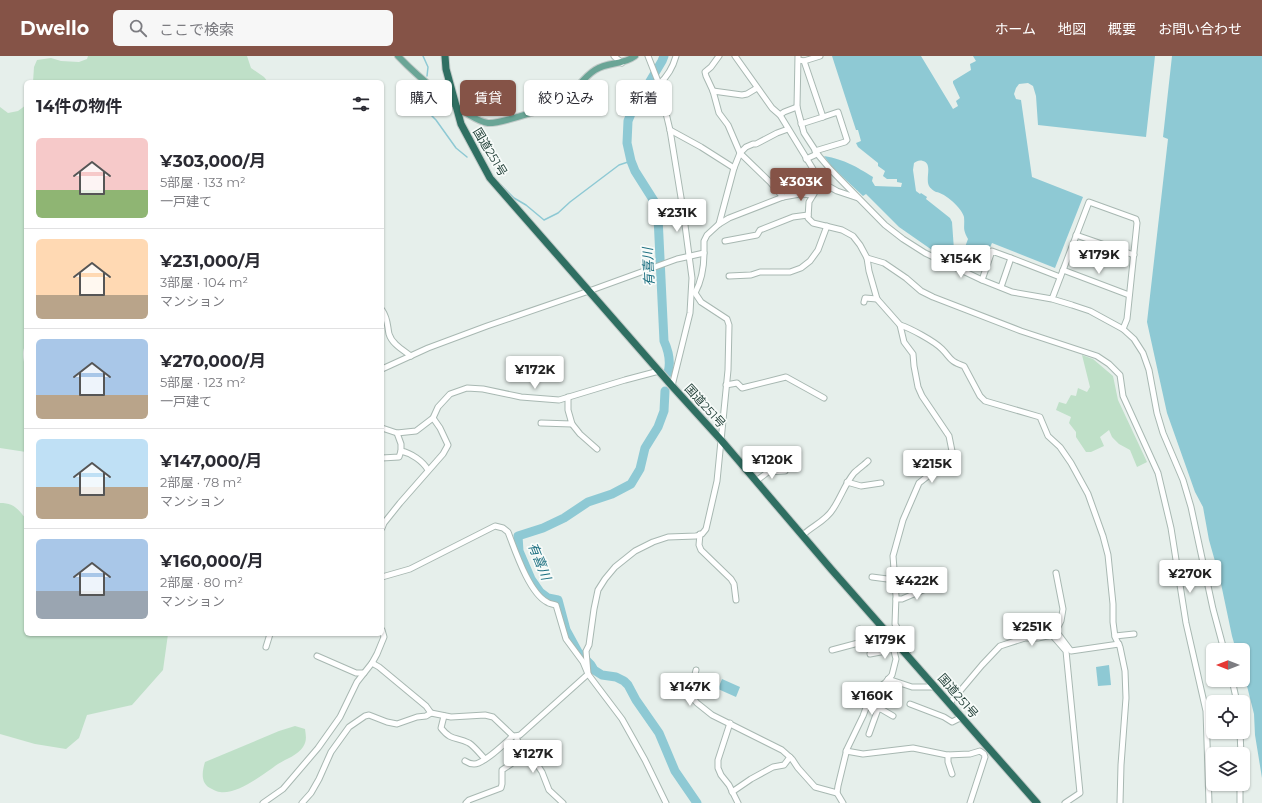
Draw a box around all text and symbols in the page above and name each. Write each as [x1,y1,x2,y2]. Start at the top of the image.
search box [113,10,393,46]
text: Dwello [20,17,89,40]
icon: search [127,17,149,39]
text: ここで検索 [159,20,234,39]
text: ホーム [994,20,1036,38]
text: 地図 [1058,20,1086,38]
text: 概要 [1108,20,1136,38]
text: お問い合わせ [1158,20,1242,38]
chip: 購入 [396,80,452,116]
chip: 賃貸 [460,80,516,116]
chip: 絞り込み [524,80,608,116]
chip: 新着 [616,80,672,116]
icon: filters [350,93,372,115]
text: 14件の物件 [36,96,122,116]
street label: 国道251号 [470,125,511,179]
text: ¥303,000/月 [160,151,266,171]
icon: home [68,154,116,202]
pin: ¥303K [773,168,829,202]
text: ¥303K [779,173,823,189]
text: 5部屋 · 133 m² [160,174,246,190]
text: 一戸建て [160,193,212,209]
pin: ¥231K [649,199,705,233]
text: ¥231K [657,204,697,220]
pin: ¥179K [1071,241,1127,275]
water label: 有喜川 [639,245,657,287]
pin: ¥154K [933,245,989,279]
text: ¥179K [1078,246,1120,262]
text: ¥154K [940,250,982,266]
text: ¥231,000/月 [160,251,261,271]
icon: home [68,255,116,303]
text: 3部屋 · 104 m² [160,274,248,290]
text: マンション [160,293,225,309]
text: ¥270,000/月 [160,351,266,371]
icon: home [68,355,116,403]
pin: ¥172K [507,356,563,390]
text: ¥172K [515,361,555,377]
text: 5部屋 · 123 m² [160,374,246,390]
street label: 国道251号 [682,381,729,431]
text: 一戸建て [160,393,212,409]
pin: ¥120K [744,446,800,480]
pin: ¥215K [904,450,960,484]
text: ¥147,000/月 [160,451,263,471]
text: ¥120K [751,451,793,467]
icon: home [68,455,116,503]
text: ¥215K [912,455,952,471]
text: 2部屋 · 78 m² [160,474,242,490]
text: マンション [160,493,225,509]
water label: 有喜川 [525,540,555,584]
text: ¥160,000/月 [160,551,264,571]
icon: home [68,555,116,603]
pin: ¥270K [1162,560,1218,594]
text: ¥270K [1168,565,1212,581]
pin: ¥422K [889,567,945,601]
text: ¥422K [895,572,939,588]
text: 2部屋 · 80 m² [160,574,243,590]
text: マンション [160,593,225,609]
pin: ¥251K [1004,613,1060,647]
text: ¥251K [1012,618,1052,634]
pin: ¥179K [857,626,913,660]
text: ¥179K [864,631,906,647]
north arrow [1206,643,1250,687]
map controls [1206,643,1250,791]
street label: 国道251号 [935,670,982,721]
pin: ¥147K [662,673,718,707]
text: ¥147K [669,678,711,694]
pin: ¥160K [844,682,900,716]
text: ¥160K [851,687,893,703]
button: locate [1206,695,1250,739]
pin: ¥127K [505,740,561,774]
text: ¥127K [513,745,553,761]
button: layers [1206,747,1250,791]

